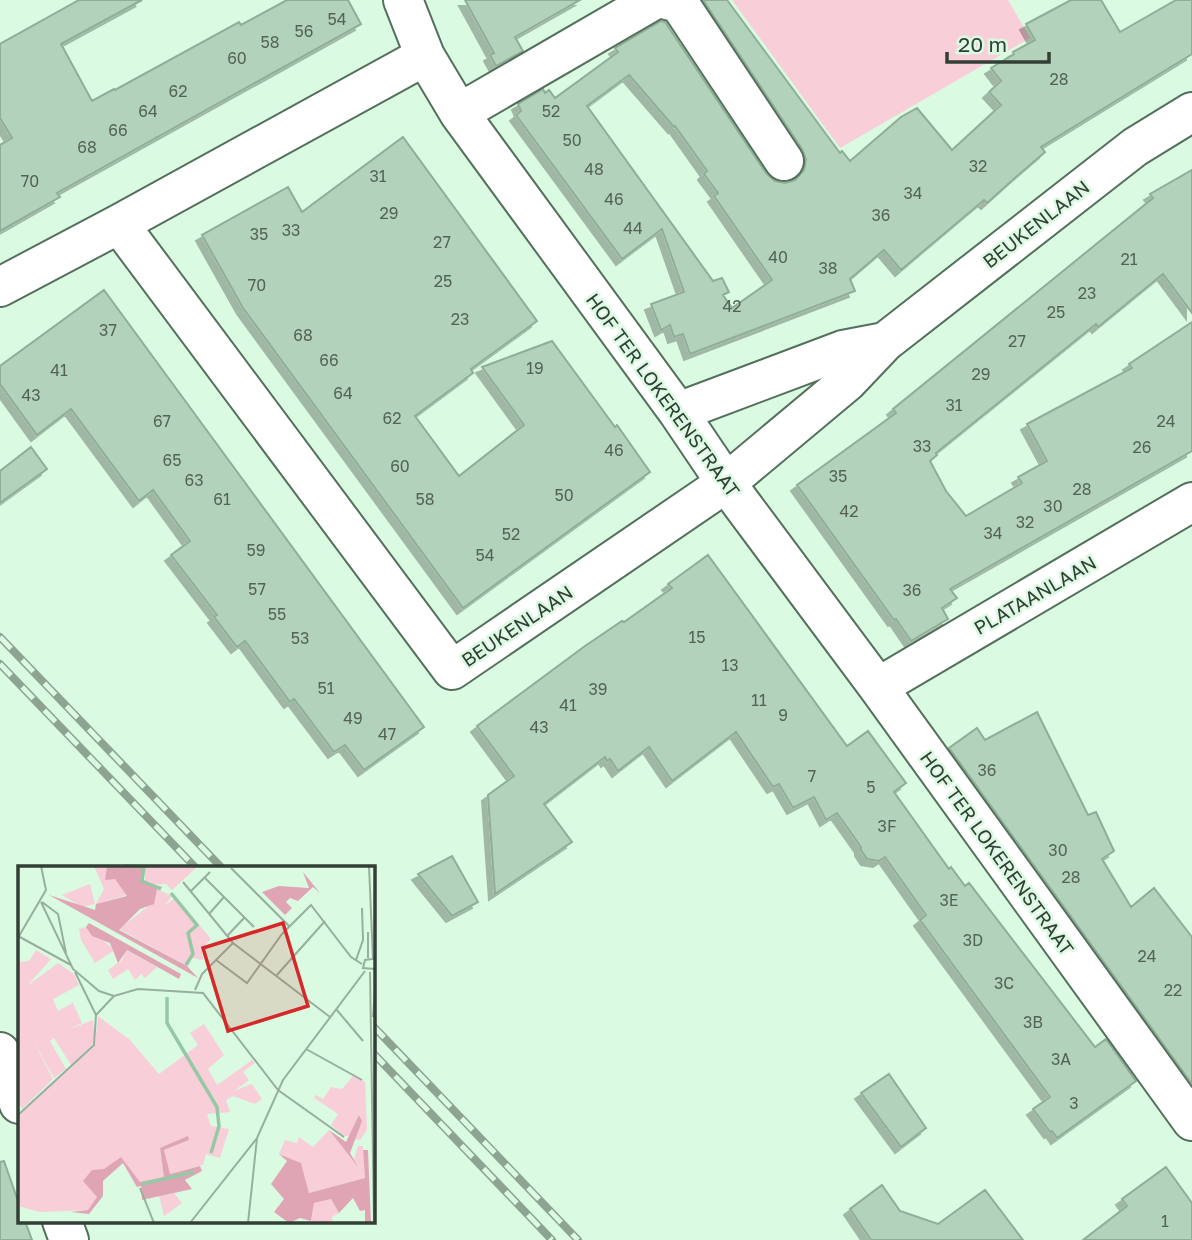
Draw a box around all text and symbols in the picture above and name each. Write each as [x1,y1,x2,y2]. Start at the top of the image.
house number: 54 [327,9,347,29]
house number: 56 [295,21,313,41]
scale bar [947,21,1048,65]
text: 20 m [958,31,1007,57]
house number: 58 [260,32,280,52]
house number: 60 [227,48,247,68]
house number: 28 [1049,69,1069,89]
house number: 62 [169,81,187,101]
house number: 64 [138,101,158,121]
house number: 52 [542,101,560,121]
house number: 66 [108,120,128,140]
house number: 50 [562,130,582,150]
house number: 68 [77,137,97,157]
house number: 32 [969,156,987,176]
house number: 48 [584,159,604,179]
house number: 31 [369,166,387,186]
house number: 70 [21,171,39,191]
street label: BEUKENLAAN [978,175,1094,272]
house number: 34 [903,183,923,203]
house number: 46 [604,189,624,209]
house number: 29 [380,203,398,223]
house number: 36 [871,205,891,225]
house number: 44 [623,218,643,238]
house number: 33 [282,220,300,240]
house number: 35 [250,224,268,244]
house number: 27 [433,232,451,252]
house number: 40 [768,247,788,267]
house number: 21 [1120,249,1138,269]
house number: 38 [818,258,838,278]
house number: 25 [434,271,452,291]
house number: 70 [248,275,266,295]
house number: 23 [1078,283,1096,303]
street label: HOF TER LOKERENSTRAAT [582,288,745,501]
house number: 42 [722,296,742,316]
house number: 25 [1047,302,1065,322]
house number: 23 [451,309,469,329]
house number: 37 [99,320,117,340]
house number: 68 [293,325,313,345]
house number: 27 [1008,331,1026,351]
house number: 66 [319,350,339,370]
house number: 19 [526,358,544,378]
house number: 41 [50,360,68,380]
house number: 29 [972,364,990,384]
house number: 64 [333,383,353,403]
house number: 43 [21,385,41,405]
house number: 31 [945,395,963,415]
house number: 62 [383,408,401,428]
house number: 67 [153,411,171,431]
house number: 24 [1156,411,1176,431]
house number: 33 [913,436,931,456]
house number: 26 [1133,437,1151,457]
house number: 46 [604,440,624,460]
house number: 65 [163,450,181,470]
house number: 60 [390,456,410,476]
house number: 35 [829,466,847,486]
house number: 63 [184,470,204,490]
house number: 28 [1072,479,1092,499]
house number: 50 [554,485,574,505]
house number: 61 [213,489,231,509]
house number: 58 [415,489,435,509]
house number: 30 [1043,496,1063,516]
house number: 42 [839,501,859,521]
house number: 32 [1016,512,1034,532]
house number: 34 [983,523,1003,543]
house number: 52 [502,524,520,544]
house number: 59 [247,540,265,560]
house number: 54 [475,545,495,565]
street label: PLATAANLAAN [970,550,1100,639]
house number: 57 [248,579,266,599]
street label: BEUKENLAAN [457,580,577,671]
house number: 36 [902,580,922,600]
house number: 55 [268,604,286,624]
house number: 15 [688,627,706,647]
house number: 53 [291,628,309,648]
house number: 13 [721,655,739,675]
house number: 51 [317,678,335,698]
house number: 39 [588,679,608,699]
house number: 11 [751,690,767,710]
house number: 41 [559,695,577,715]
house number: 9 [778,705,788,725]
house number: 49 [343,708,363,728]
house number: 43 [529,717,549,737]
house number: 47 [378,724,396,744]
street label: HOF TER LOKERENSTRAAT [916,746,1079,959]
house number: 36 [977,760,997,780]
house number: 7 [808,766,816,786]
house number: 5 [866,777,876,797]
house number: 3F [878,816,896,836]
house number: 30 [1048,840,1068,860]
inset map [18,866,374,1222]
house number: 28 [1061,867,1081,887]
house number: 3E [939,890,959,910]
house number: 3D [963,930,983,950]
house number: 24 [1137,946,1157,966]
house number: 3C [994,973,1014,993]
house number: 22 [1164,980,1182,1000]
house number: 3B [1023,1012,1043,1032]
house number: 3A [1051,1049,1071,1069]
house number: 3 [1069,1093,1079,1113]
house number: 1 [1161,1211,1169,1231]

